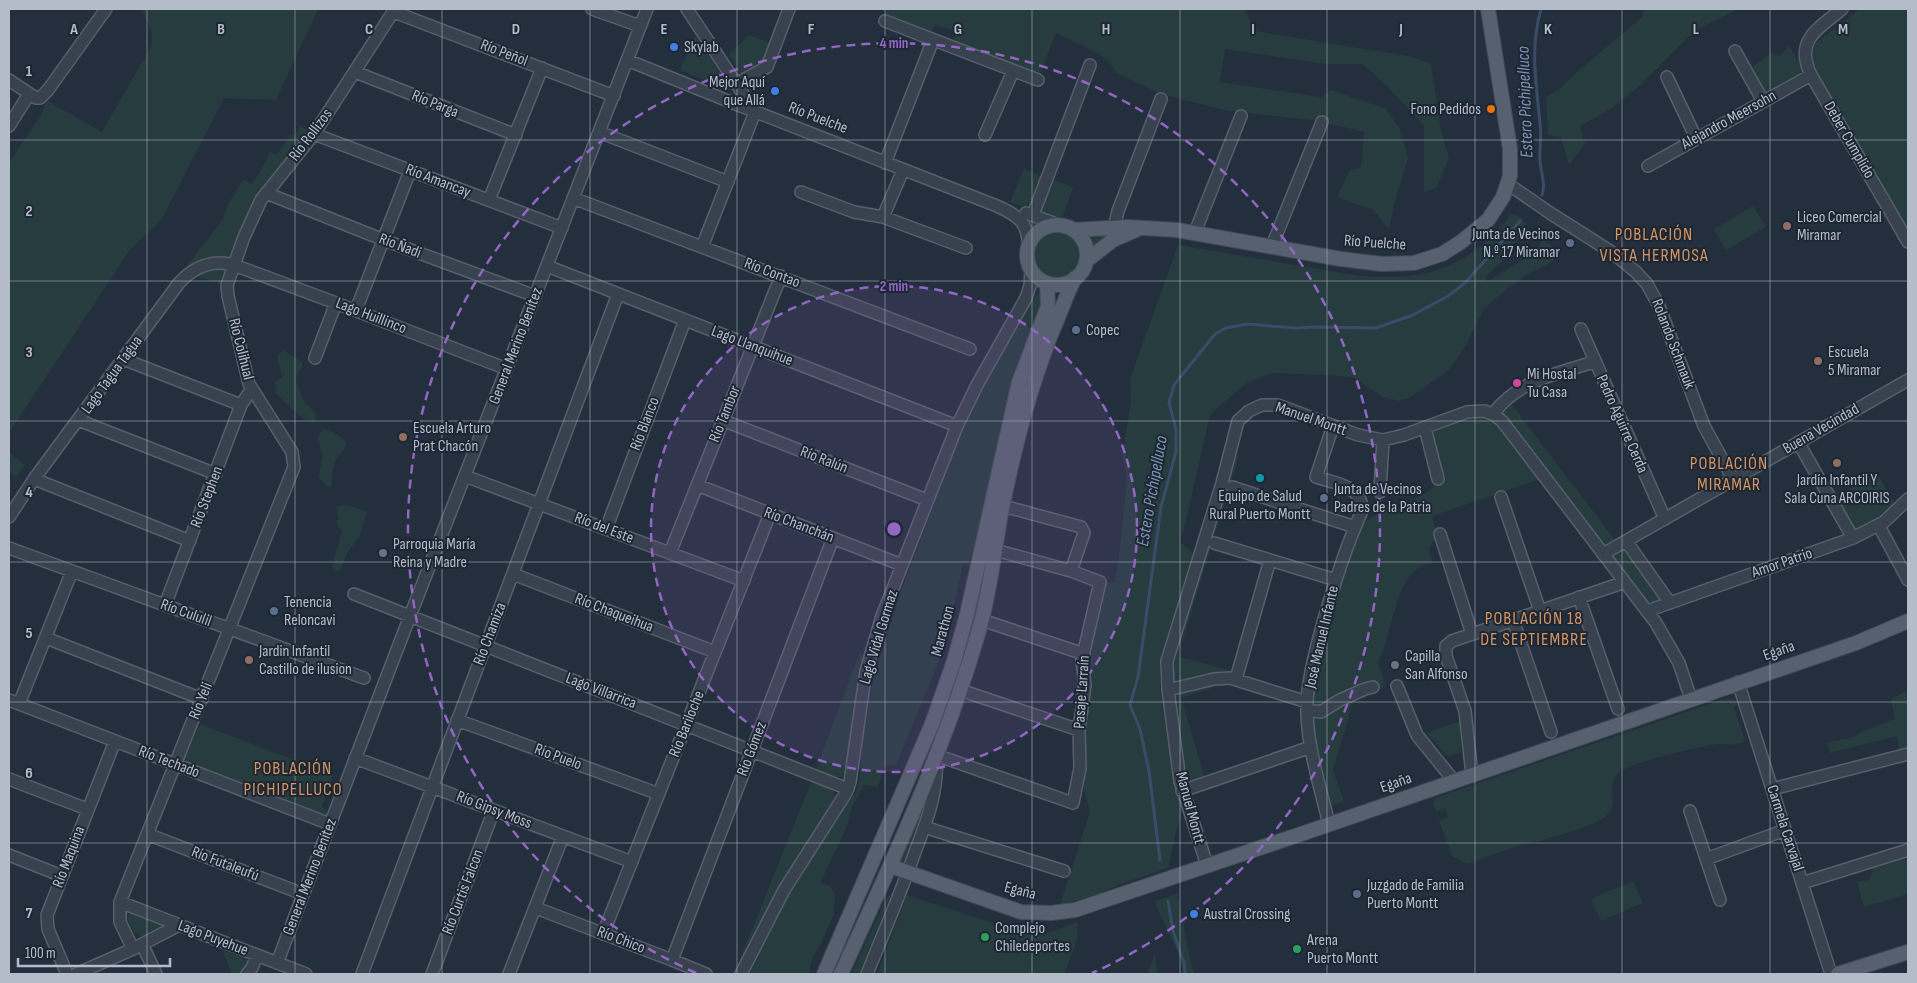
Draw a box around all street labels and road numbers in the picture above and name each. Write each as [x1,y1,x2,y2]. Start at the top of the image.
street label: Río Peñol [478,35,530,71]
street label: Río Parga [409,86,461,122]
street label: Alejandro Meersohn [1677,86,1780,154]
street label: Río Puelche [786,98,850,138]
street label: Deber Cumplido [1819,98,1879,182]
street label: Río Rollizos [285,105,337,165]
street label: Río Amancay [403,160,473,202]
street label: Río Ñadi [376,229,424,263]
street label: Río Puelche [1343,231,1407,255]
street label: Río Contao [741,254,803,292]
street label: General Merino Benítez [485,285,547,407]
street label: Lago Huillinco [333,294,409,338]
street label: Rolando Schmauk [1647,296,1699,392]
street label: Río Colihual [224,316,258,382]
street label: Lago Llanquihue [709,322,795,370]
street label: Lago Tagua Tagua [77,332,147,418]
street label: Pedro Aguirre Cerda [1592,372,1652,476]
street label: Río Tambor [705,383,745,445]
street label: Río Blanco [626,395,664,453]
street label: Manuel Montt [1273,398,1349,440]
street label: Buena Vecindad [1780,400,1862,458]
street label: Río Ralún [798,442,850,478]
street label: Río Stephen [187,464,227,530]
street label: Río Chanchán [761,503,837,547]
street label: Río del Este [572,508,636,548]
street label: Amor Patrio [1748,544,1815,583]
street label: José Manuel Infante [1301,584,1343,691]
street label: Lago Vidal Gormaz [856,587,902,686]
street label: Río Chaqueihua [572,589,656,637]
street label: Río Cululil [158,595,214,631]
street label: Río Chamiza [469,600,511,668]
street label: Marathon [927,604,959,658]
street label: Egaña [1761,637,1797,665]
street label: Pasaje Larraín [1070,655,1094,729]
street label: Lago Villarrica [563,669,639,713]
street label: Río Yeli [185,680,217,722]
street label: Río Bariloche [665,688,709,760]
street label: Río Gómez [733,719,771,779]
street label: Río Puelo [532,740,584,774]
street label: Río Techado [136,742,202,782]
street label: Egaña [1378,769,1414,797]
street label: Manuel Montt [1171,770,1209,846]
street label: Carmela Carvajal [1762,783,1808,873]
street label: Río Gipsy Moss [454,787,535,833]
street label: General Merino Benítez [279,816,341,938]
street label: Río Maquina [49,823,89,891]
street label: Río Futaleufú [189,842,261,886]
street label: Río Curtis Falcon [438,847,488,937]
street label: Egaña [1002,878,1038,904]
street label: Lago Puyehue [175,916,251,960]
street label: Río Chico [594,922,648,958]

